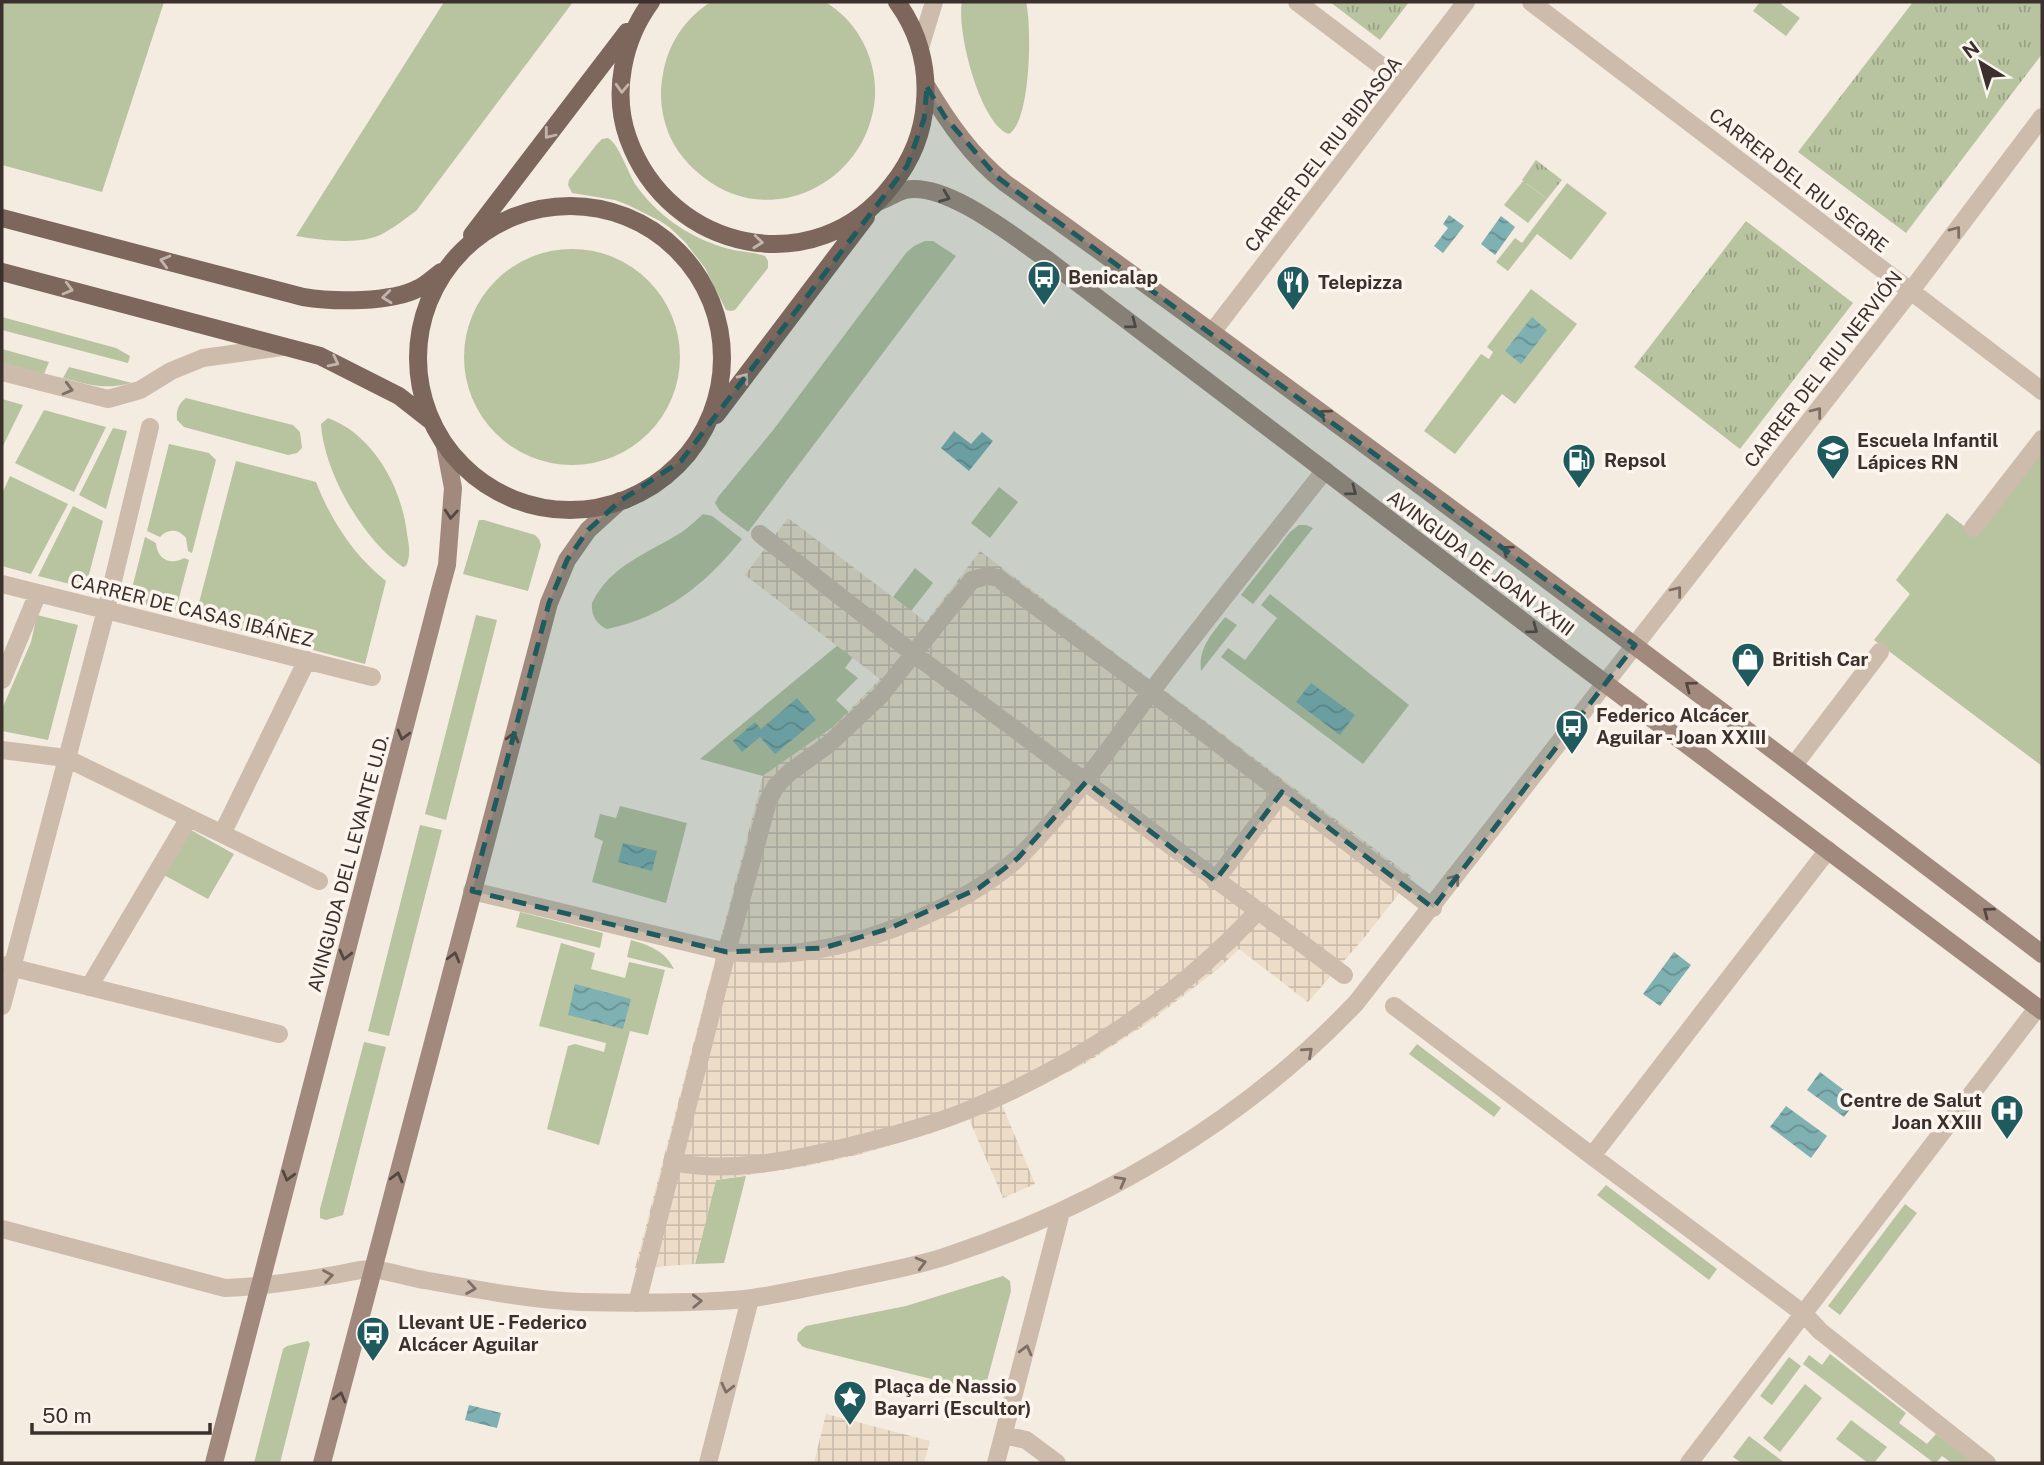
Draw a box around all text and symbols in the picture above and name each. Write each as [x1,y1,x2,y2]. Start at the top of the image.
north arrow [1946,28,2016,98]
text: N [1958,36,1983,63]
street label: CARRER DEL RIU BIDASOA [1240,52,1406,256]
one-way arrow [614,83,629,94]
street label: CARRER DEL RIU SEGRE [1705,103,1893,257]
one-way arrow [545,126,558,138]
one-way arrow [938,188,950,202]
one-way arrow [1947,227,1960,239]
one-way arrow [752,235,763,250]
one-way arrow [159,255,171,269]
bus stop icon: Benicalap [1025,258,1063,307]
restaurant icon: Telepizza [1274,263,1312,312]
place label: Benicalap [1068,266,1158,288]
street label: CARRER DEL RIU NERVIÓN [1739,266,1907,472]
place label: Telepizza [1318,271,1403,293]
one-way arrow [62,281,74,295]
one-way arrow [381,289,392,304]
one-way arrow [1124,316,1137,329]
one-way arrow [327,354,339,368]
one-way arrow [736,373,749,385]
one-way arrow [62,380,74,395]
one-way arrow [1809,407,1822,419]
one-way arrow [1320,410,1332,423]
place label: Escuela Infantil Lápices RN [1857,429,1998,473]
school or university icon: Escuela Infantil Lápices RN [1814,432,1852,481]
fuel station icon: Repsol [1560,441,1598,490]
place label: Repsol [1604,449,1667,471]
one-way arrow [1345,483,1357,496]
street label: AVINGUDA DE JOAN XXIII [1383,486,1579,640]
one-way arrow [444,508,459,519]
one-way arrow [1502,546,1515,558]
street label: CARRER DE CASAS IBÁÑEZ [68,569,316,651]
one-way arrow [1669,586,1682,599]
one-way arrow [1526,621,1538,634]
shop icon: British Car [1729,640,1767,689]
place label: British Car [1772,648,1869,670]
one-way arrow [1685,682,1697,694]
place label: Federico Alcácer Aguilar - Joan XXIII [1596,704,1766,748]
bus stop icon: Federico Alcácer Aguilar - Joan XXIII [1553,707,1591,756]
one-way arrow [396,729,411,741]
one-way arrow [505,731,519,743]
street label: AVINGUDA DEL LEVANTE U.D. [303,732,393,994]
one-way arrow [1446,874,1459,887]
one-way arrow [1983,908,1996,921]
one-way arrow [339,949,353,961]
one-way arrow [446,951,460,963]
one-way arrow [1299,1047,1312,1060]
place label: Centre de Salut Joan XXIII [1840,1089,1982,1133]
hospital icon: Centre de Salut Joan XXIII [1988,1092,2026,1141]
one-way arrow [281,1169,296,1181]
one-way arrow [389,1171,403,1183]
one-way arrow [1114,1176,1126,1189]
one-way arrow [915,1257,927,1271]
one-way arrow [322,1269,333,1284]
one-way arrow [465,1280,477,1295]
one-way arrow [692,1294,703,1309]
place label: Llevant UE - Federico Alcácer Aguilar [398,1311,587,1355]
bus stop icon: Llevant UE - Federico Alcácer Aguilar [354,1314,392,1363]
one-way arrow [1018,1344,1032,1356]
place label: Plaça de Nassio Bayarri (Escultor) [874,1375,1032,1419]
place icon: Plaça de Nassio Bayarri (Escultor) [831,1378,869,1427]
one-way arrow [721,1382,735,1394]
one-way arrow [331,1391,346,1403]
scale bar [32,1392,210,1436]
text: 50 m [42,1403,92,1428]

